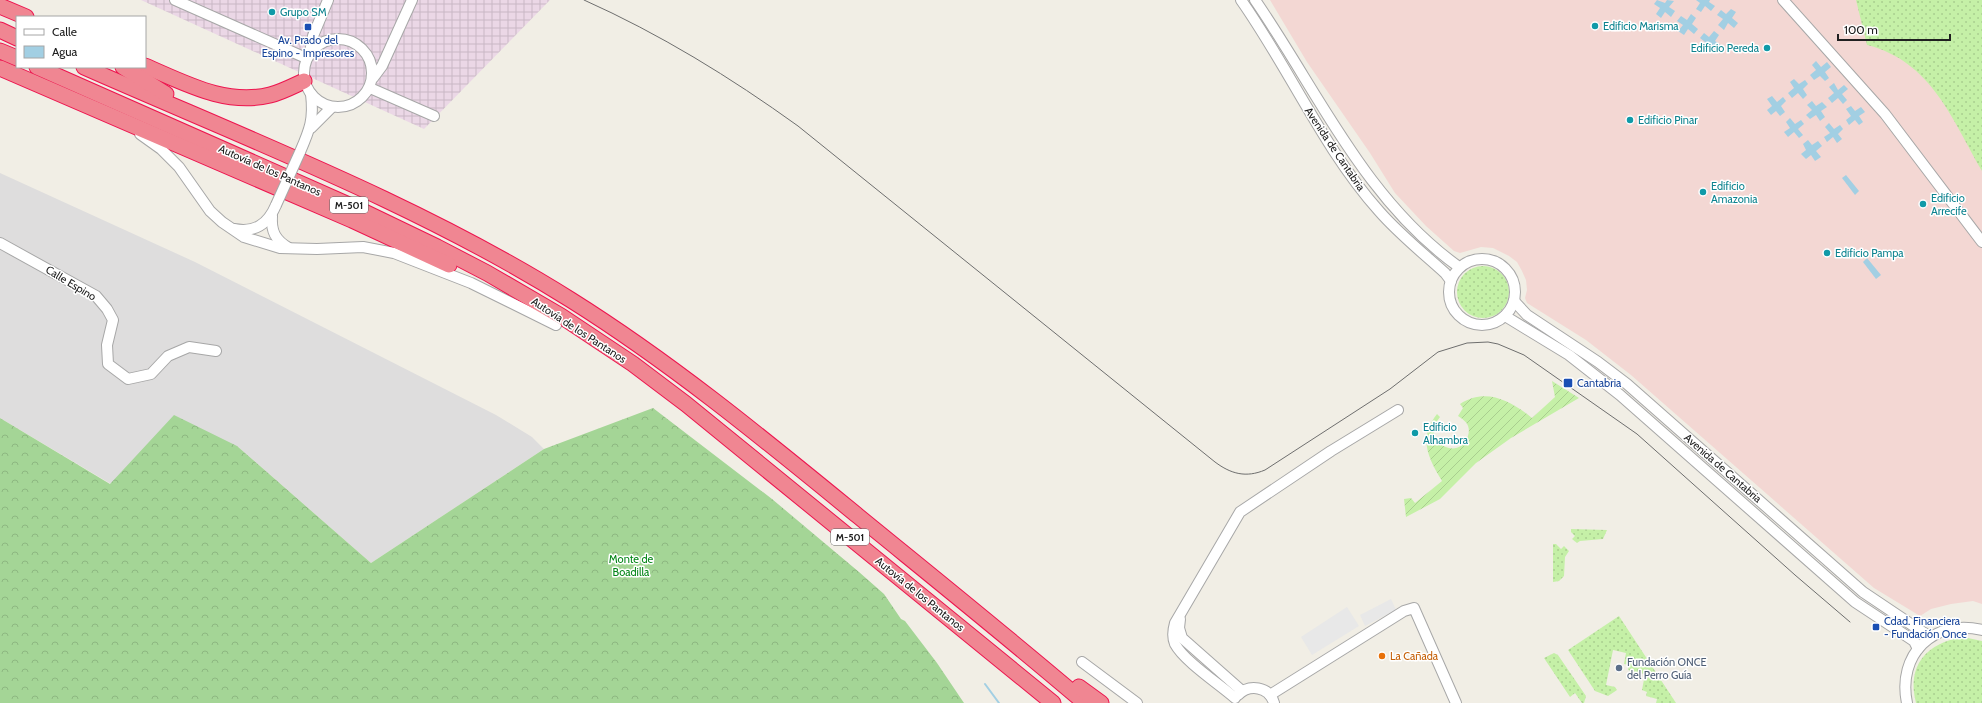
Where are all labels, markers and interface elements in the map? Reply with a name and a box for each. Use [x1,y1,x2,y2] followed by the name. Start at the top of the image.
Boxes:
[280,5,327,19] place label: Grupo SM
[267,7,277,17] marker: Grupo SM
[16,16,146,68] legend
[1838,16,1950,42] scale bar
[1603,19,1679,33] place label: Edificio Marisma
[1590,21,1600,31] marker: Edificio Marisma
[303,22,313,32] marker: Av. Prado del Espino - Impresores
[1844,22,1878,37] text: 100 m
[52,24,77,39] text: Calle
[262,33,355,60] place label: Av. Prado del Espino - Impresores
[1691,41,1760,55] place label: Edificio Pereda
[1762,43,1772,53] marker: Edificio Pereda
[52,44,78,59] text: Agua
[1302,104,1369,194] street label: Avenida de Cantabria
[1638,113,1698,127] place label: Edificio Pinar
[1625,115,1635,125] marker: Edificio Pinar
[217,141,324,199] street label: Autovía de los Pantanos
[1711,179,1758,206] place label: Edificio Amazonia
[1698,187,1708,197] marker: Edificio Amazonia
[1931,191,1967,218] place label: Edificio Arrecife
[330,197,368,213] road number: M-501
[1918,199,1928,209] marker: Edificio Arrecife
[1835,246,1904,260] place label: Edificio Pampa
[1822,248,1832,258] marker: Edificio Pampa
[43,262,99,304] street label: Calle Espino
[529,294,630,366] street label: Autovía de los Pantanos
[1577,376,1622,390] place label: Cantabria
[1562,377,1574,389] marker: Cantabria
[1423,420,1469,447] place label: Edificio Alhambra
[1410,428,1420,438] marker: Edificio Alhambra
[1681,431,1765,506] street label: Avenida de Cantabria
[831,529,869,545] road number: M-501
[609,552,654,579] park label: Monte de Boadilla
[873,554,968,635] street label: Autovía de los Pantanos
[1884,614,1967,641] place label: Cdad. Financiera - Fundación Once
[1871,622,1881,632] marker: Cdad. Financiera - Fundación Once
[1390,649,1439,663] place label: La Cañada
[1377,651,1387,661] marker: La Cañada
[1627,655,1707,682] place label: Fundación ONCE del Perro Guía
[1614,663,1624,673] marker: Fundación ONCE del Perro Guía

